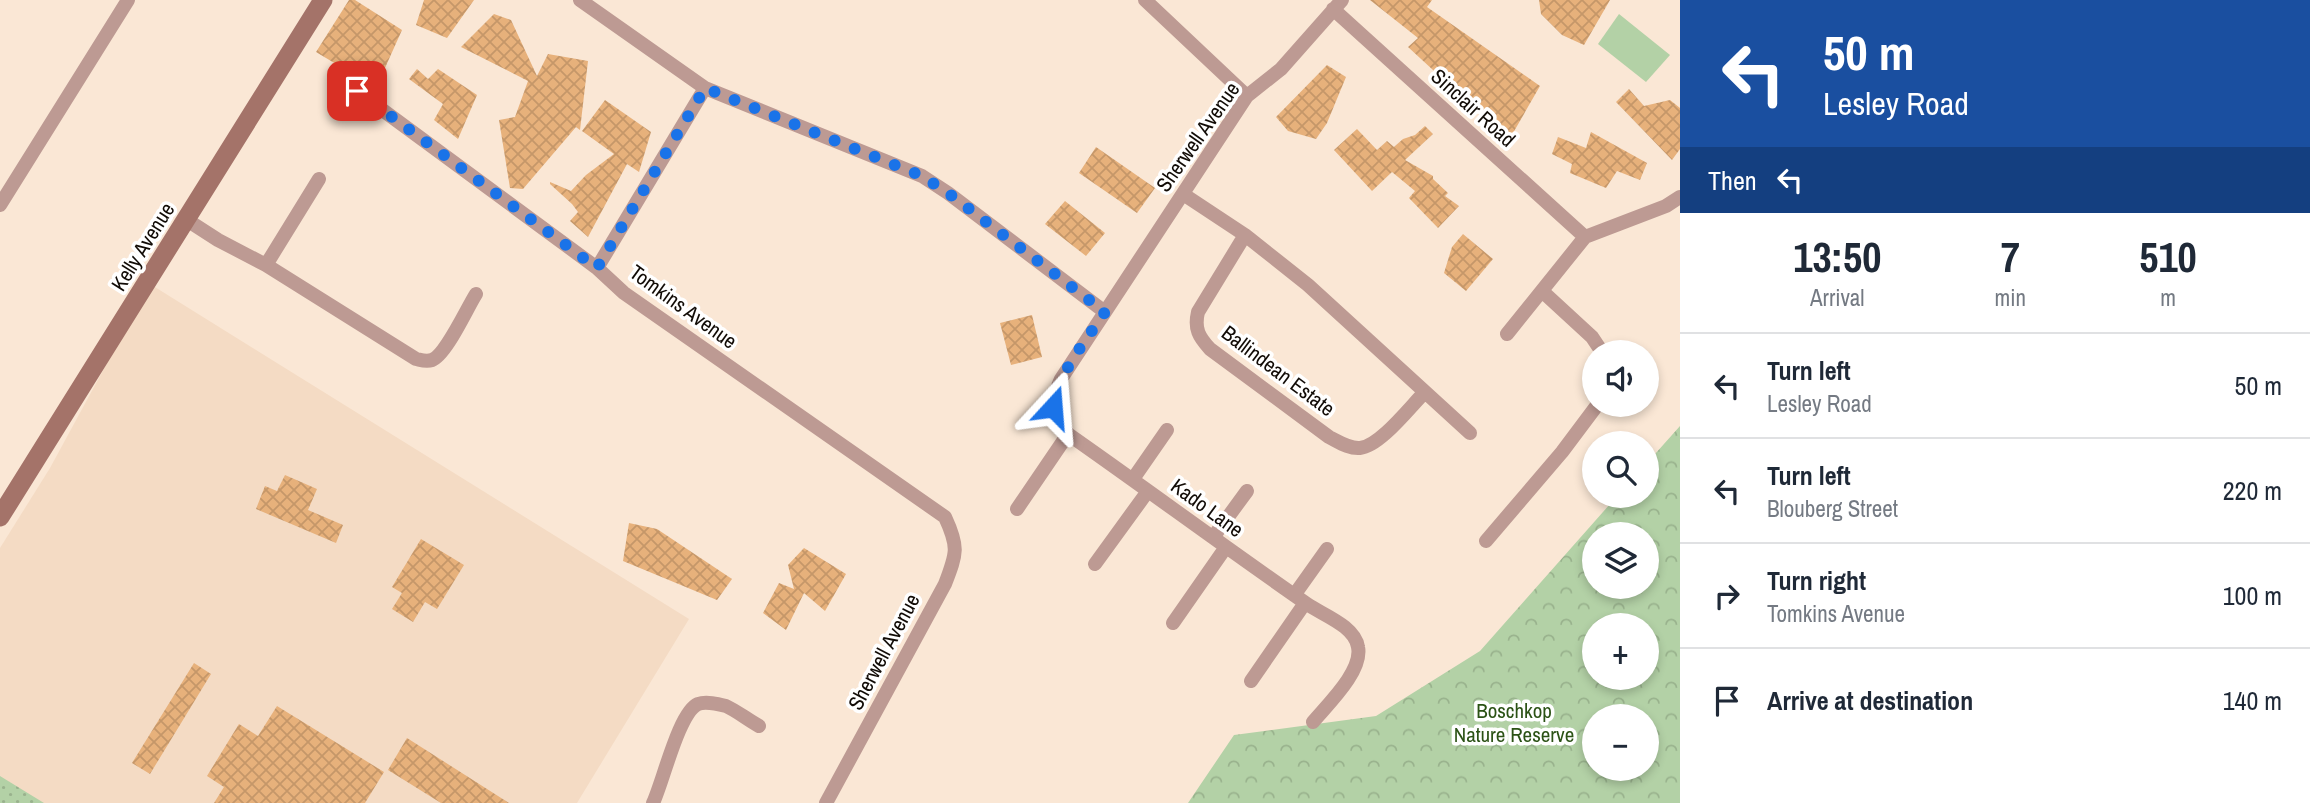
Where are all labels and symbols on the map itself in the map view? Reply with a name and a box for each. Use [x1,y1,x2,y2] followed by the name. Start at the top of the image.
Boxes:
[327,61,387,121] pin
[1425,62,1522,153] street label: Sinclair Road
[1149,76,1246,197] street label: Sherwell Avenue
[104,197,181,297] street label: Kelly Avenue
[624,258,743,355] street label: Tomkins Avenue
[1216,318,1341,423] street label: Ballindean Estate
[1016,370,1090,444] position arrow
[1165,471,1250,544] street label: Kado Lane
[841,588,926,715] street label: Sherwell Avenue
[1454,696,1574,749] park label: Boschkop Nature Reserve

